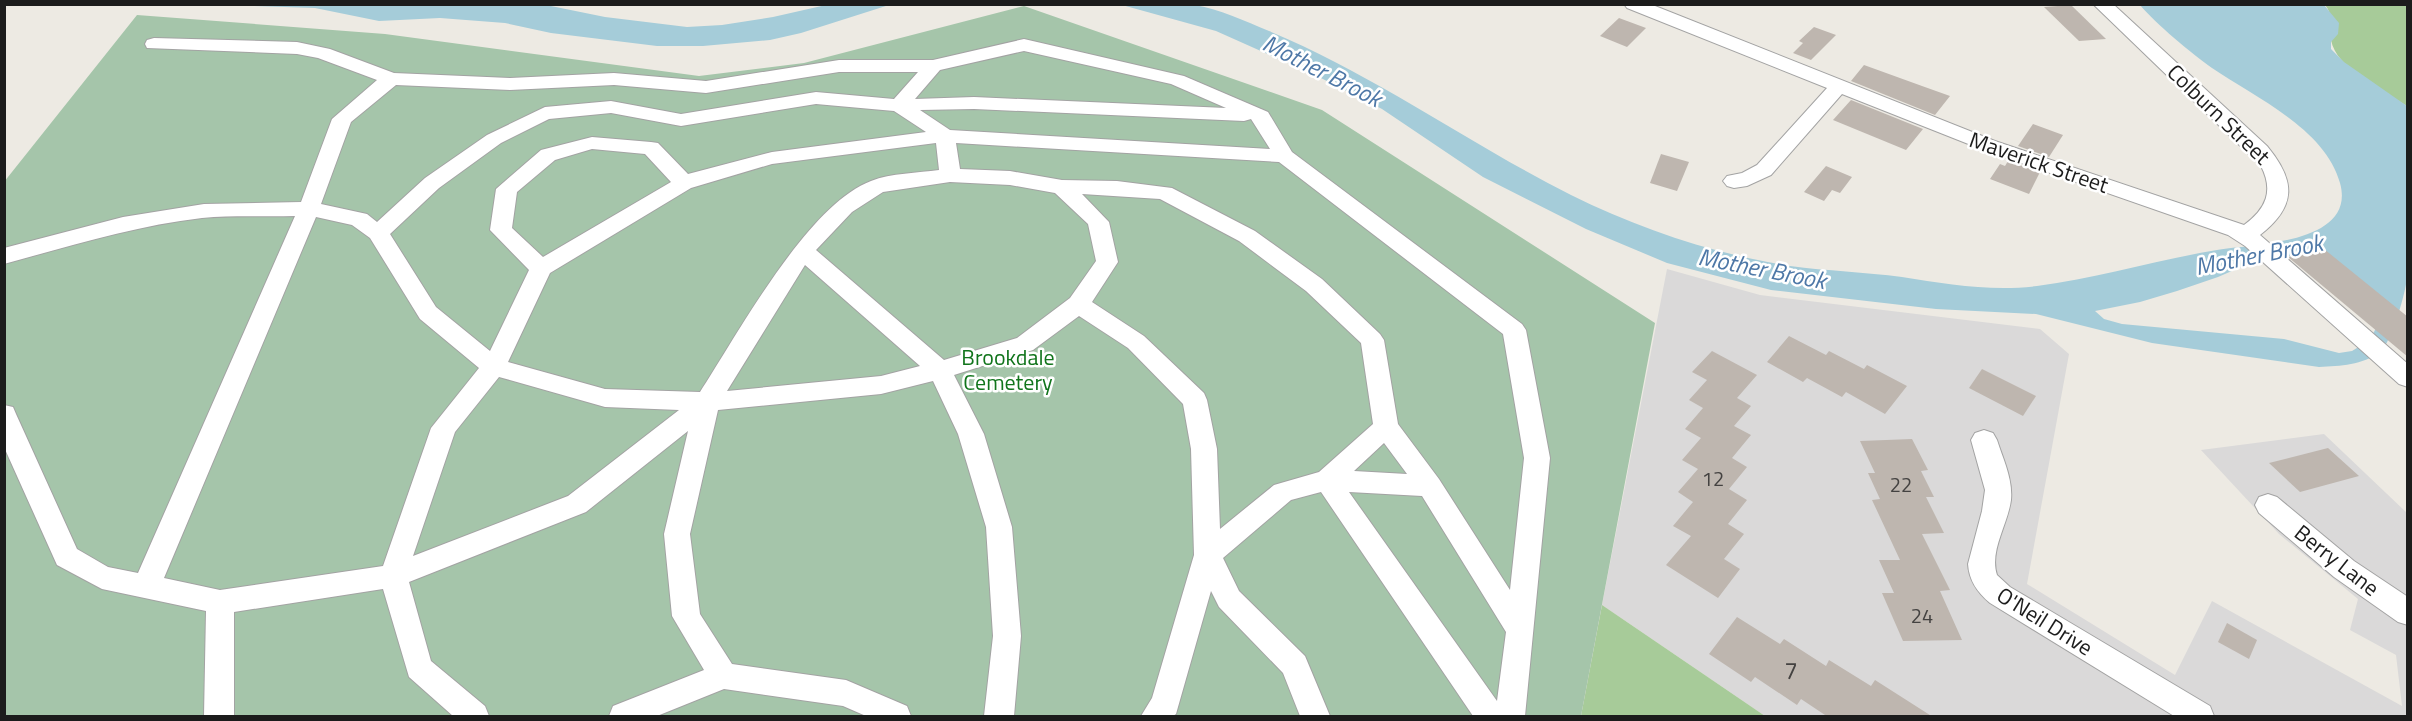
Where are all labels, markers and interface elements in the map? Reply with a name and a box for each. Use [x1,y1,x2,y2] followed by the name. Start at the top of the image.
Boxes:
[1257,25,1391,117] water label: Mother Brook
[2159,56,2279,173] street label: Colburn Street
[1965,122,2113,202] street label: Maverick Street
[2192,223,2329,284] water label: Mother Brook
[1695,238,1832,299] water label: Mother Brook
[961,340,1055,399] park label: Brookdale Cemetery
[1702,463,1724,494] house number: 12
[1890,469,1912,500] house number: 22
[2287,516,2387,604] street label: Berry Lane
[1990,578,2100,664] street label: O'Neil Drive
[1911,600,1933,631] house number: 24
[1784,652,1798,688] house number: 7

